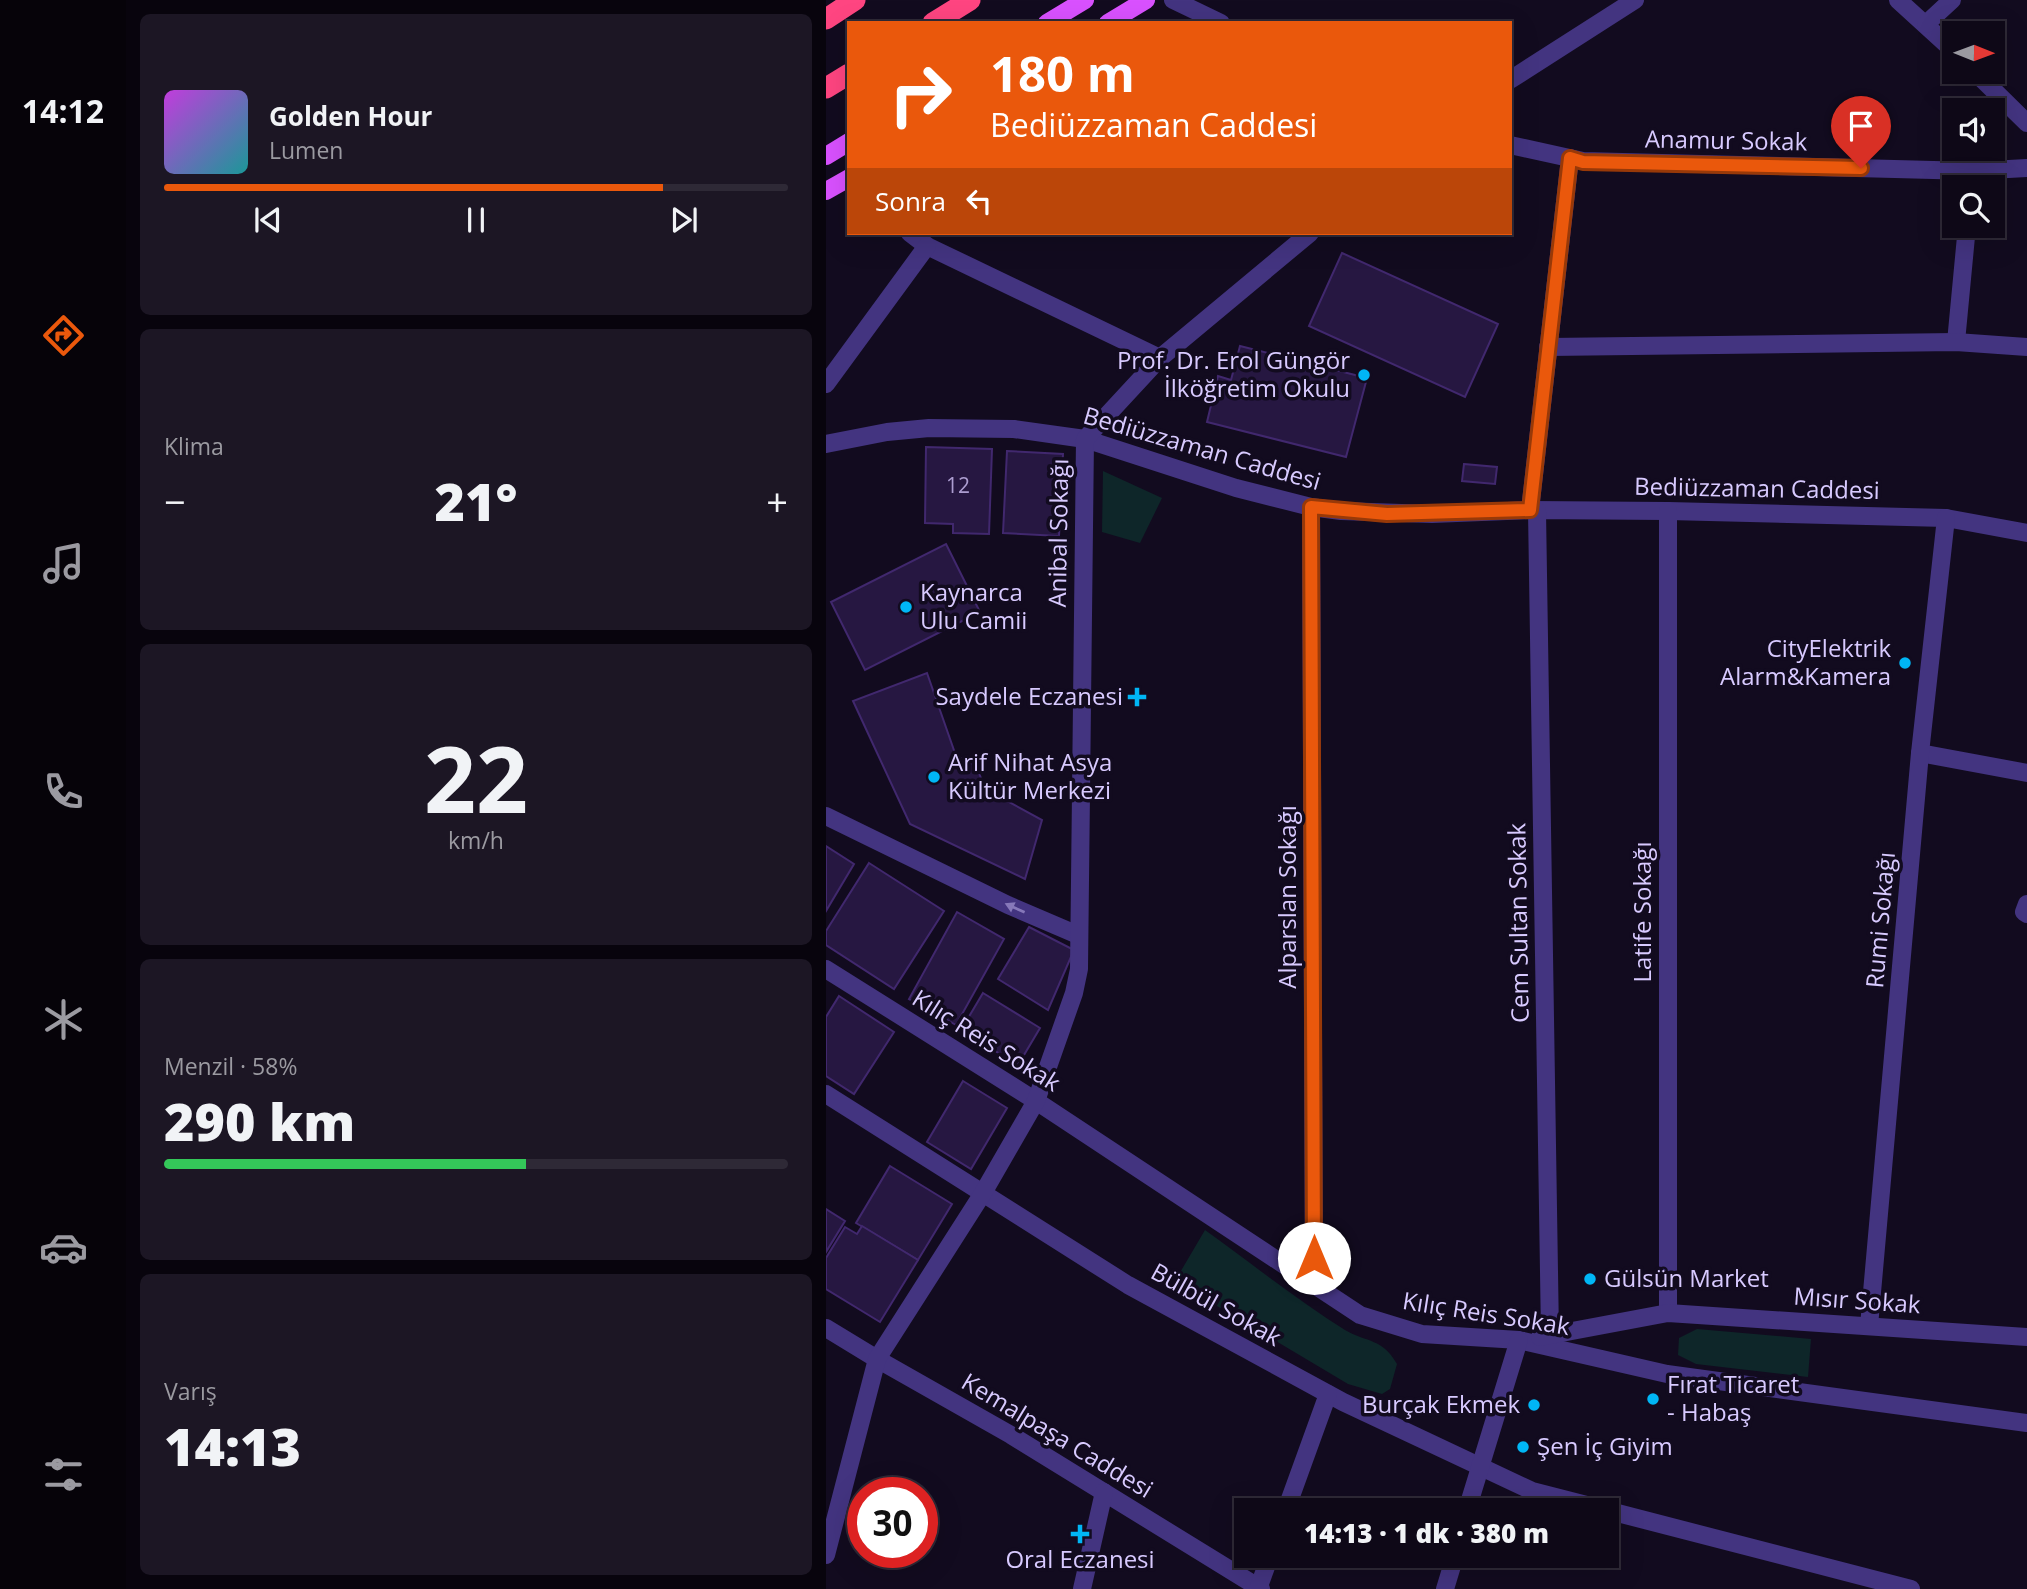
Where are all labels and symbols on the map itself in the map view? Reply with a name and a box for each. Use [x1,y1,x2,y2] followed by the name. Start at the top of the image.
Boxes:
[1942,21,2006,84] north arrow
[1831,96,1891,168] pin
[1645,122,1808,157] street label: Anamur Sokak
[1117,343,1350,404] place label: Prof. Dr. Erol Güngör İlköğretim Okulu
[1356,367,1372,383] marker: Prof. Dr. Erol Güngör İlköğretim Okulu
[1080,398,1325,497] street label: Bediüzzaman Caddesi
[1040,458,1075,608] street label: Anibal Sokağı
[1634,469,1880,506] street label: Bediüzzaman Caddesi
[946,471,970,499] house number: 12
[920,575,1027,636] place label: Kaynarca Ulu Camii
[898,599,914,615] marker: Kaynarca Ulu Camii
[1720,631,1891,692] place label: CityElektrik Alarm&Kamera
[1897,655,1913,671] marker: CityElektrik Alarm&Kamera
[935,679,1123,712] place label: Saydele Eczanesi
[1129,689,1145,705] marker: Saydele Eczanesi
[948,745,1112,806] place label: Arif Nihat Asya Kültür Merkezi
[926,769,942,785] marker: Arif Nihat Asya Kültür Merkezi
[1270,805,1303,989] street label: Alparslan Sokağı
[1499,822,1536,1023] street label: Cem Sultan Sokak
[1625,842,1658,982] street label: Latife Sokağı
[1857,850,1902,989] street label: Rumi Sokağı
[1005,902,1025,914] one-way arrow
[906,981,1067,1099] street label: Kılıç Reis Sokak
[1277,1221,1351,1295] position arrow
[1146,1254,1288,1353] street label: Bülbül Sokak
[1604,1261,1769,1294] place label: Gülsün Market
[1582,1271,1598,1287] marker: Gülsün Market
[1792,1279,1922,1320] street label: Mısır Sokak
[1400,1283,1573,1342] street label: Kılıç Reis Sokak
[956,1365,1160,1505] street label: Kemalpaşa Caddesi
[1667,1367,1799,1428] place label: Fırat Ticaret - Habaş
[1362,1387,1520,1420] place label: Burçak Ekmek
[1645,1391,1661,1407] marker: Fırat Ticaret - Habaş
[1526,1397,1542,1413] marker: Burçak Ekmek
[1537,1429,1673,1462] place label: Şen İç Giyim
[1515,1439,1531,1455] marker: Şen İç Giyim
[847,1477,938,1568] speed limit sign: 30
[1072,1526,1088,1542] marker: Oral Eczanesi
[1005,1542,1155,1575] place label: Oral Eczanesi

